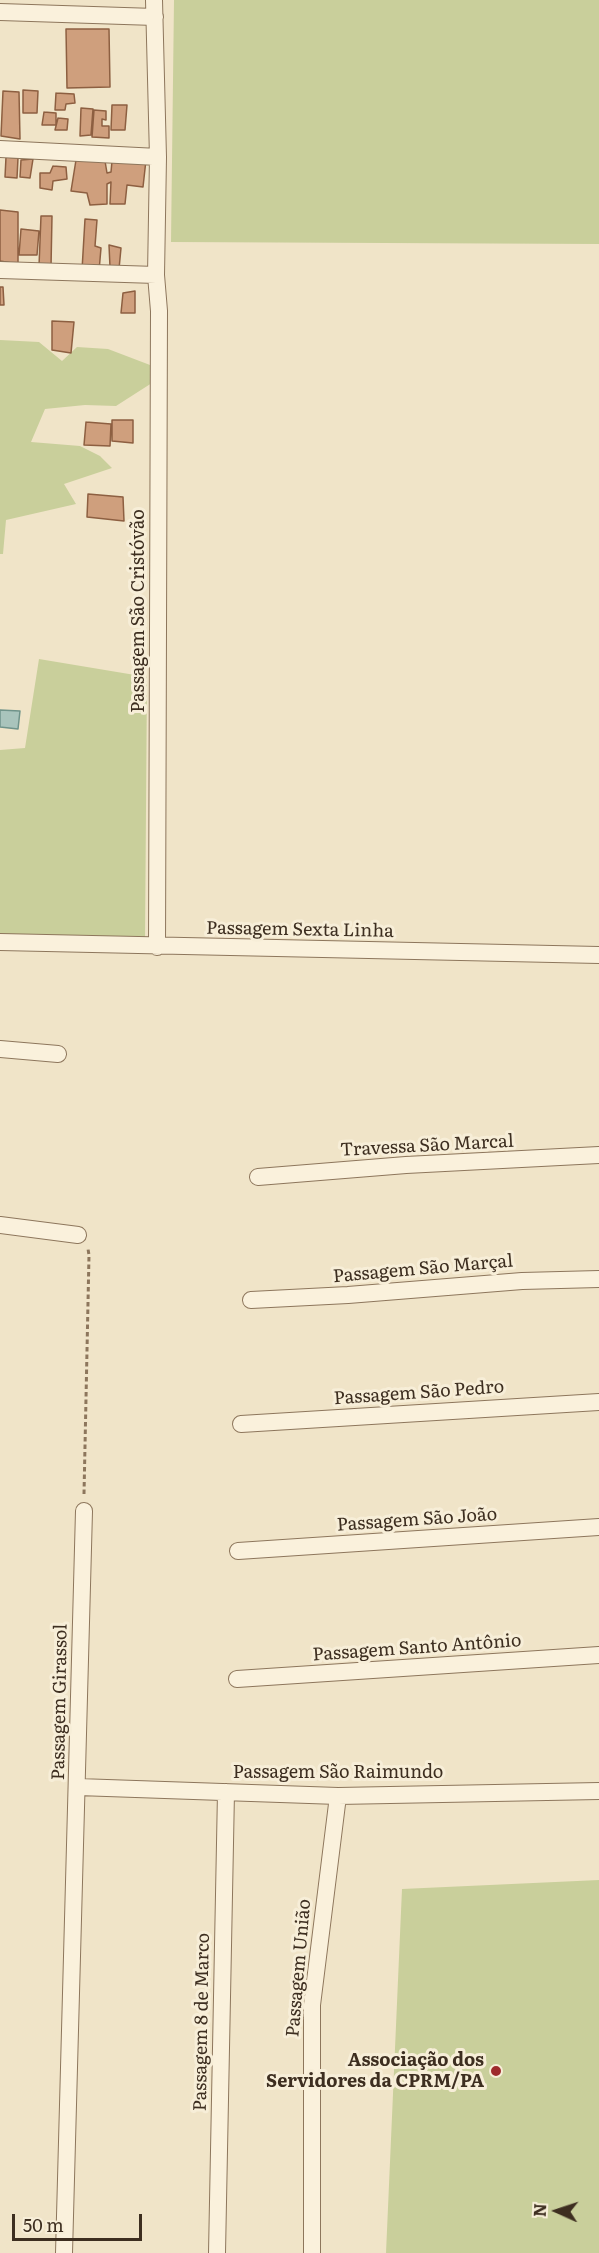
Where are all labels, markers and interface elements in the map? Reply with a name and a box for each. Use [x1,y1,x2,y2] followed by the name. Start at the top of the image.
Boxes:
[128,509,150,713] street label: Passagem São Cristóvão
[206,918,394,942] street label: Passagem Sexta Linha
[340,1131,514,1161] street label: Travessa São Marcal
[332,1250,514,1288] street label: Passagem São Marçal
[333,1376,505,1410] street label: Passagem São Pedro
[336,1504,498,1536] street label: Passagem São João
[48,1624,72,1780] street label: Passagem Girassol
[312,1630,522,1666] street label: Passagem Santo Antônio
[233,1762,443,1784] street label: Passagem São Raimundo
[282,1898,316,2038] street label: Passagem União
[190,1933,214,2111] street label: Passagem 8 de Marco
[266,2050,484,2092] place label: Associação dos Servidores da CPRM/PA
[489,2064,503,2078] marker: Associação dos Servidores da CPRM/PA
[527,2181,587,2241] north arrow
[15,2202,146,2240] scale bar
[527,2203,551,2217] text: N
[23,2211,64,2238] text: 50 m

